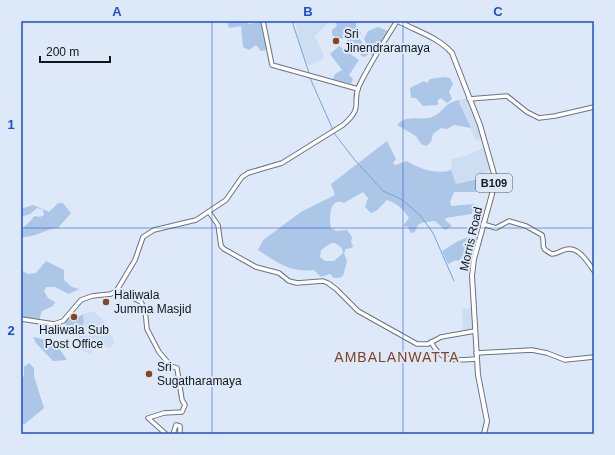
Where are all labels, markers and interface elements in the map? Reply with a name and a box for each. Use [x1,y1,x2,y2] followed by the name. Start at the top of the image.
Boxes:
[112,4,122,19] text: A
[303,4,313,19] text: B
[493,4,503,19] text: C
[344,27,430,55] place label: Sri Jinendraramaya
[331,36,341,46] marker: Sri Jinendraramaya
[40,38,110,64] scale bar
[46,45,79,59] text: 200 m
[7,117,15,132] text: 1
[476,174,512,192] road number: B109
[457,206,485,272] street label: Morris Road
[114,288,191,316] place label: Haliwala Jumma Masjid
[101,297,111,307] marker: Haliwala Jumma Masjid
[69,312,79,322] marker: Haliwala Sub Post Office
[7,323,15,338] text: 2
[39,323,109,351] place label: Haliwala Sub Post Office
[334,349,460,365] district label: AMBALANWATTA
[157,360,242,388] place label: Sri Sugatharamaya
[144,369,154,379] marker: Sri Sugatharamaya

